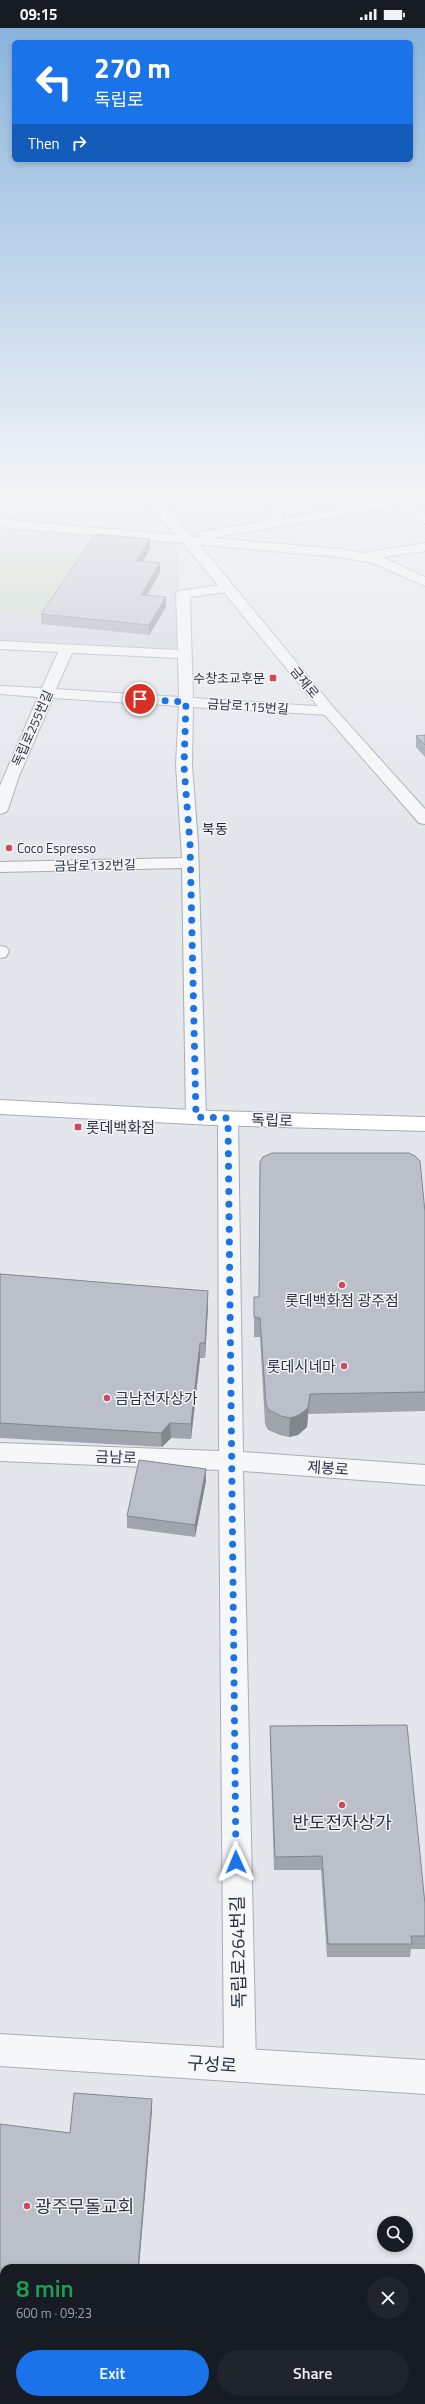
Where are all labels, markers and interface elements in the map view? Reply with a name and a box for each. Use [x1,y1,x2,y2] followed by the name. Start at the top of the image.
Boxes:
[20,3,57,26] text: 09:15
[94,46,171,89] text: 270 m
[28,56,80,108] icon: left
[94,86,144,113] text: 독립로
[28,132,60,155] text: Then
[68,132,90,154] icon: right
[286,662,324,702] street label: 금재로
[193,668,265,688] place label: 수창초교후문
[268,673,278,683] marker: 수창초교후문
[123,682,157,716] pin
[6,687,58,769] street label: 독립로255번길
[129,688,151,710] icon: arrive
[207,693,289,719] street label: 금남로115번길
[202,818,228,839] district label: 북동
[17,838,96,858] place label: Coco Espresso
[4,843,14,853] marker: Coco Espresso
[54,854,136,876] street label: 금남로132번길
[251,1108,293,1132] street label: 독립로
[86,1116,155,1139] place label: 롯데백화점
[73,1122,83,1132] marker: 롯데백화점
[337,1280,347,1290] marker: 롯데백화점 광주점
[285,1289,399,1312] place label: 롯데백화점 광주점
[267,1355,336,1378] place label: 롯데시네마
[339,1361,349,1371] marker: 롯데시네마
[115,1387,198,1410] place label: 금남전자상가
[102,1393,112,1403] marker: 금남전자상가
[95,1445,137,1469] street label: 금남로
[307,1455,349,1481] street label: 제봉로
[337,1800,347,1810] marker: 반도전자상가
[292,1809,392,1836] place label: 반도전자상가
[215,1841,257,1883] position arrow
[224,1895,252,2009] street label: 독립로264번길
[186,2049,238,2079] street label: 구성로
[35,2193,134,2220] place label: 광주무돌교회
[22,2201,32,2211] marker: 광주무돌교회
[377,2216,413,2252] map controls
[377,2216,413,2252] button: search
[16,2270,74,2306] text: 8 min
[367,2277,409,2319] button: close
[16,2303,92,2323] text: 600 m · 09:23
[16,2350,209,2396] button: Exit
[217,2350,409,2396] button: Share

